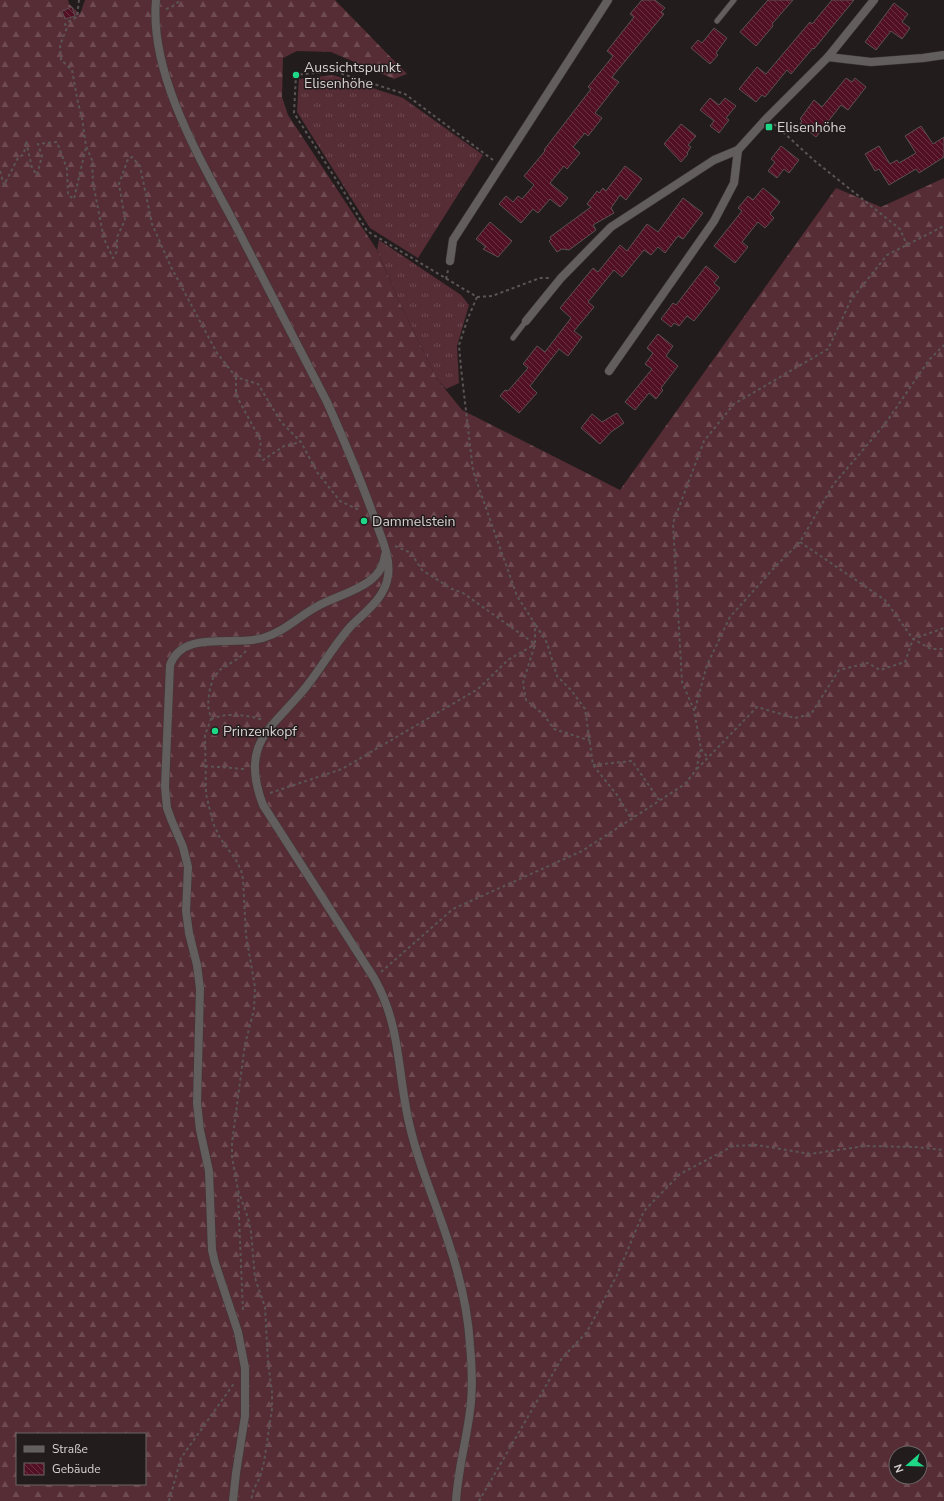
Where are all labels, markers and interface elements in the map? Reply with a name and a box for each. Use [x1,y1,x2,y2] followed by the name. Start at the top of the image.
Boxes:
[304,58,401,93] place label: Aussichtspunkt Elisenhöhe
[291,70,301,80] marker: Aussichtspunkt Elisenhöhe
[777,118,846,137] place label: Elisenhöhe
[764,122,774,132] marker: Elisenhöhe
[372,512,455,531] place label: Dammelstein
[359,516,369,526] marker: Dammelstein
[223,722,297,741] place label: Prinzenkopf
[210,726,220,736] marker: Prinzenkopf
[16,1433,146,1485] legend
[52,1441,88,1457] text: Straße
[888,1445,928,1485] north arrow
[52,1461,101,1477] text: Gebäude
[891,1462,908,1475] text: N

